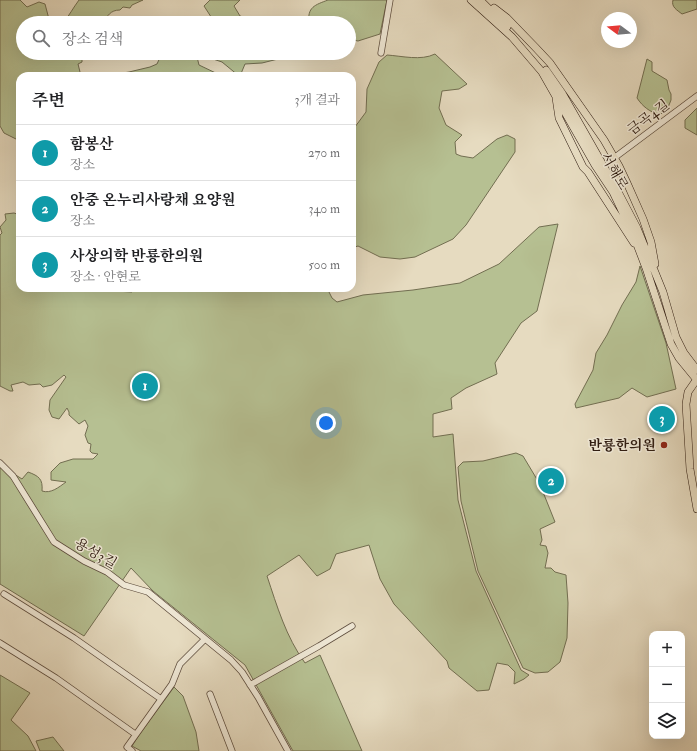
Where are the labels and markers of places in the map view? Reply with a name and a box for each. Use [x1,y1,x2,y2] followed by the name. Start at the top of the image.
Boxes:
[132,371,158,401] pin: 1
[649,404,675,434] pin: 3
[588,437,656,454] place label: 반룡한의원
[659,440,669,450] marker: 반룡한의원
[538,466,564,496] pin: 2

